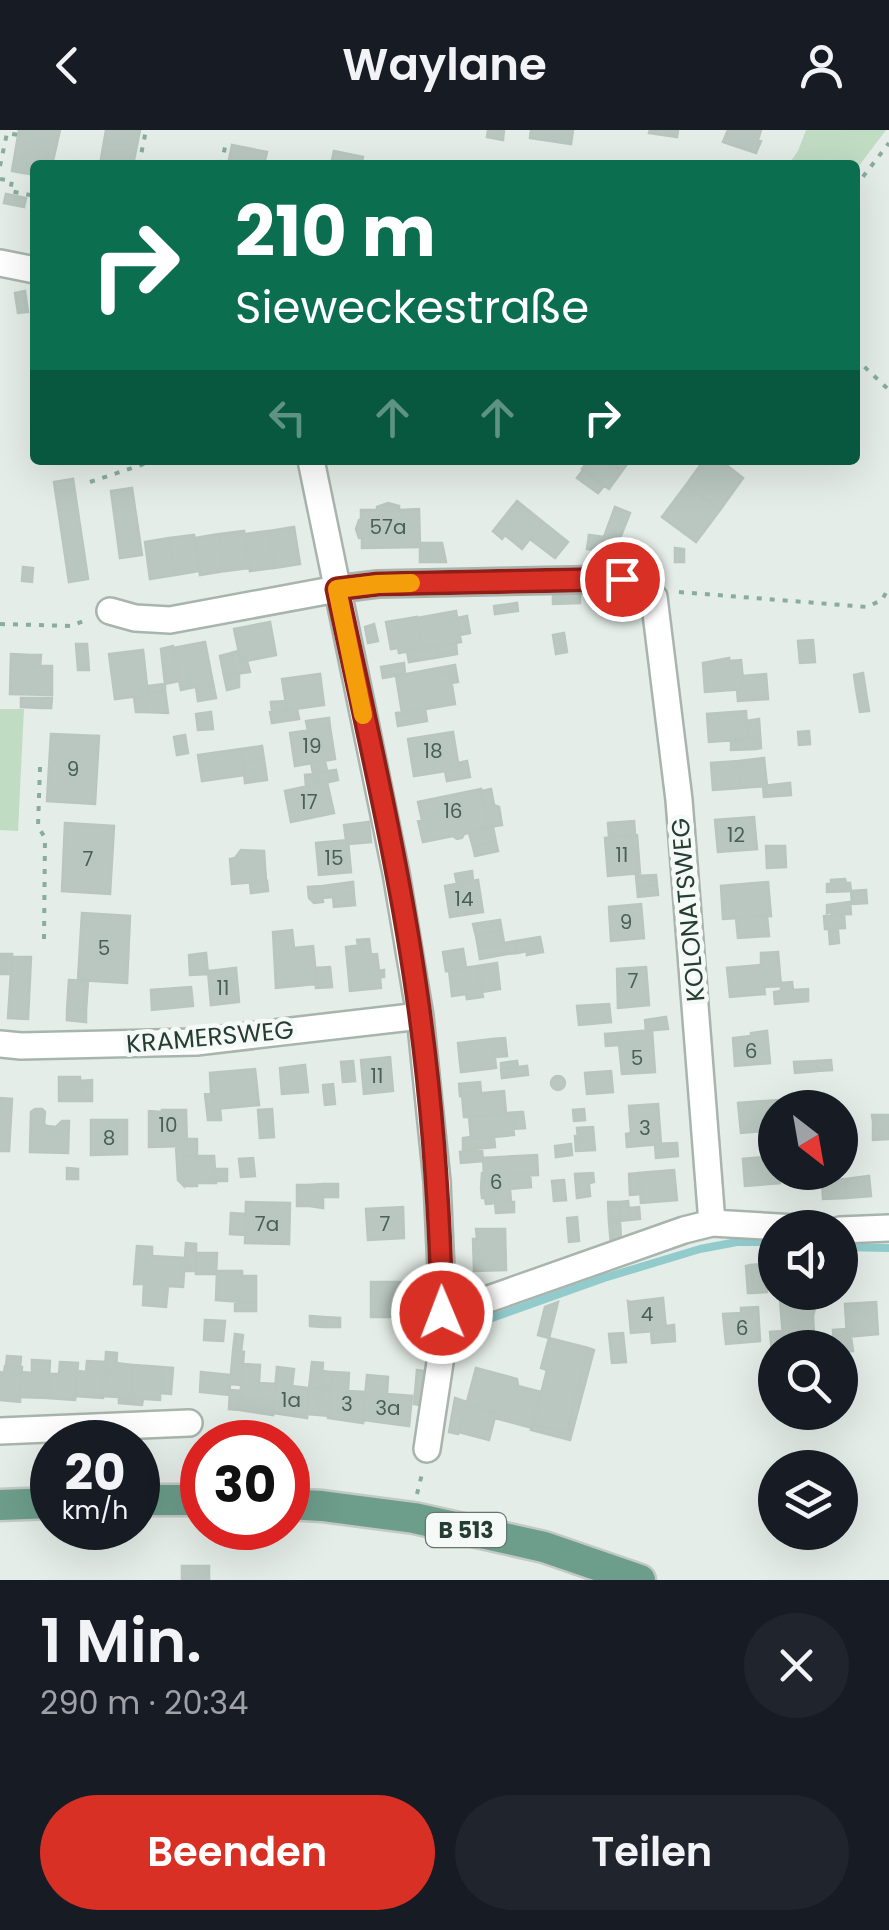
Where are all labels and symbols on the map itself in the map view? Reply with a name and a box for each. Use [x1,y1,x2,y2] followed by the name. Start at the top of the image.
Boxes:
[370,513,407,541] house number: 57a
[580,537,665,622] pin
[303,732,322,760] house number: 19
[423,737,443,765] house number: 18
[67,755,79,783] house number: 9
[300,788,318,816] house number: 17
[443,797,463,825] house number: 16
[663,817,713,1003] street label: KOLONATSWEG
[727,821,745,849] house number: 12
[616,841,628,869] house number: 11
[325,844,343,872] house number: 15
[83,845,94,873] house number: 7
[455,885,473,913] house number: 14
[620,908,632,936] house number: 9
[98,934,110,962] house number: 5
[628,967,639,995] house number: 7
[217,974,229,1002] house number: 11
[125,1012,295,1062] street label: KRAMERSWEG
[745,1037,757,1065] house number: 6
[631,1044,643,1072] house number: 5
[371,1062,383,1090] house number: 11
[758,1090,858,1190] north arrow
[159,1111,177,1139] house number: 10
[639,1114,651,1142] house number: 3
[103,1124,115,1152] house number: 8
[490,1168,502,1196] house number: 6
[255,1210,279,1238] house number: 7a
[380,1210,391,1238] house number: 7
[390,1261,494,1365] position arrow
[641,1300,653,1328] house number: 4
[736,1314,748,1342] house number: 6
[281,1386,301,1414] house number: 1a
[341,1390,353,1418] house number: 3
[375,1394,401,1422] house number: 3a
[180,1420,310,1550] speed limit sign: 30
[426,1513,506,1547] road number: B 513

